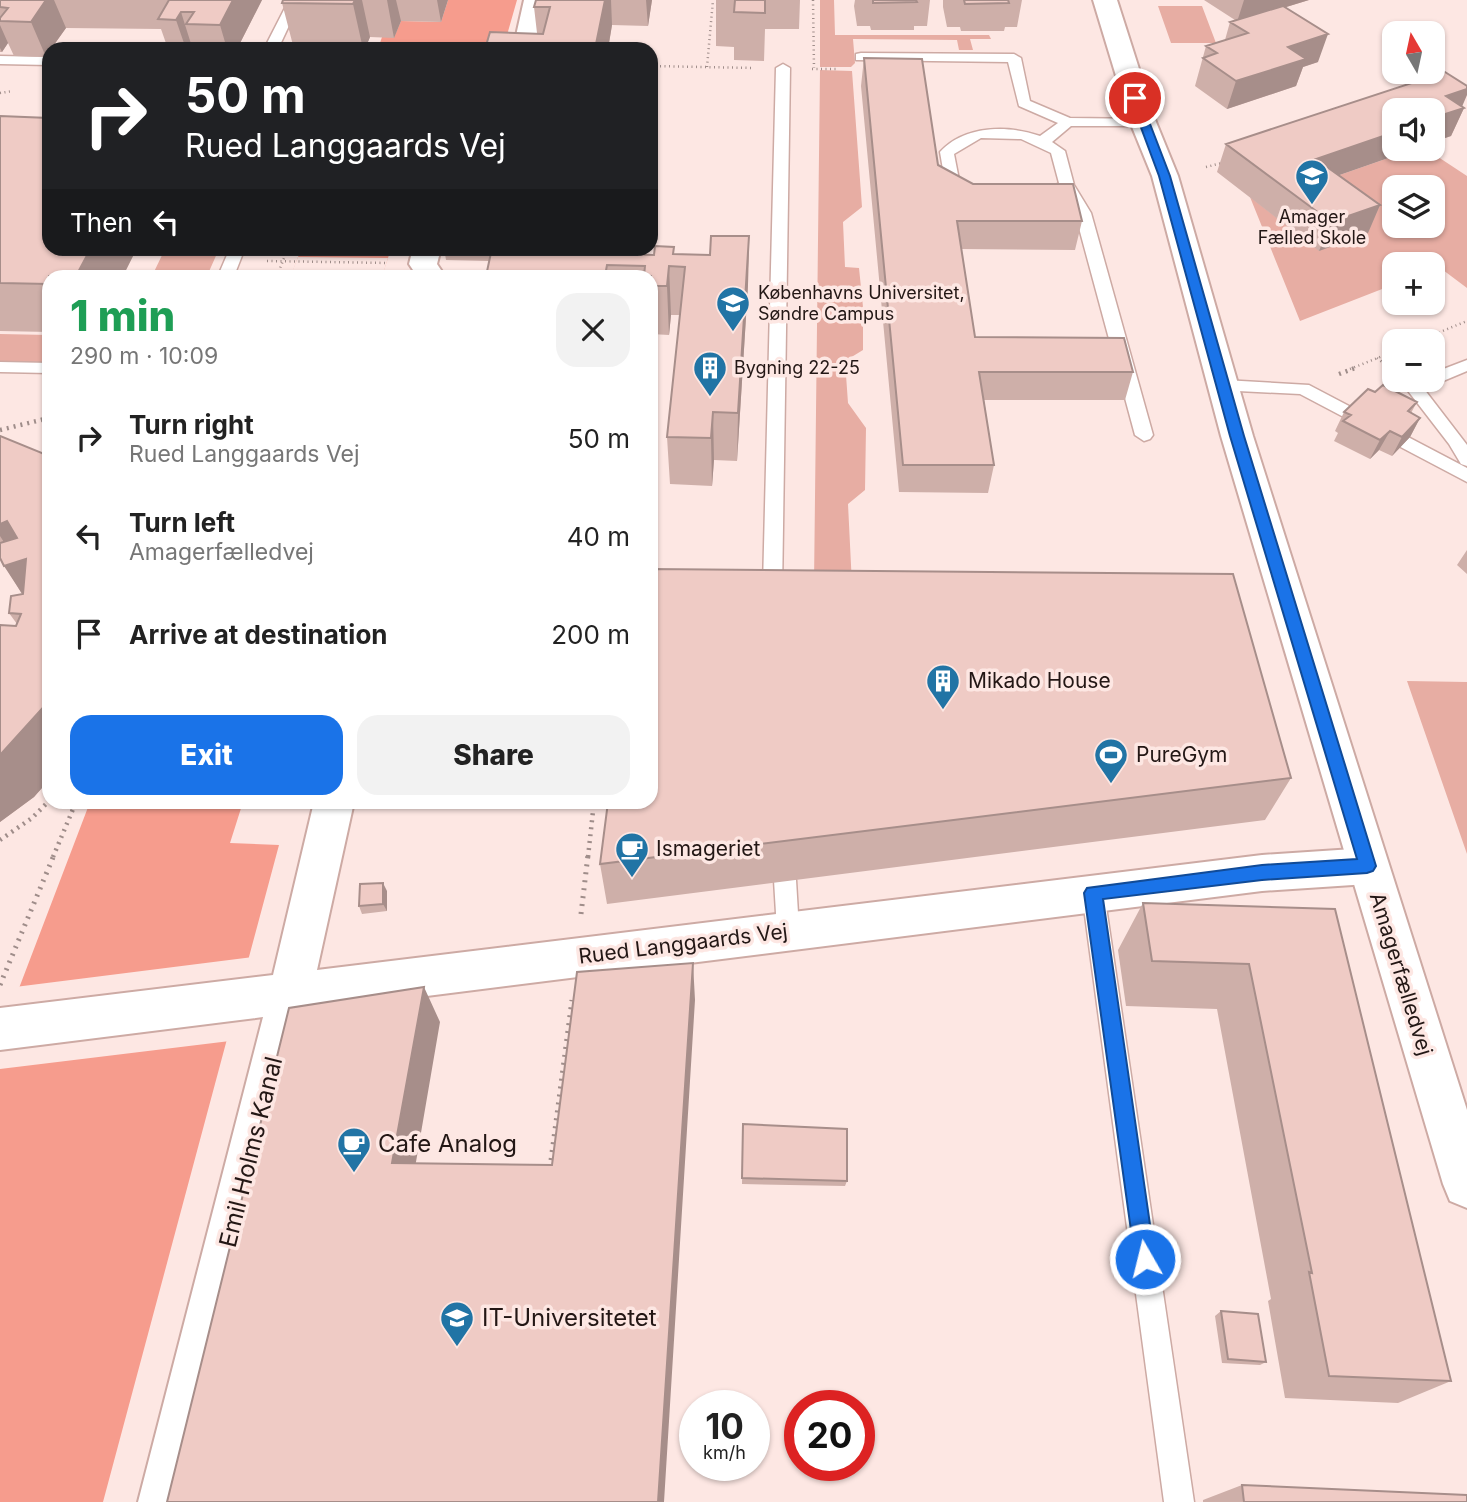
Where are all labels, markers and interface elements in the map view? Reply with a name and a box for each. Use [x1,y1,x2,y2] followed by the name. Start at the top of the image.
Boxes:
[1382,21,1446,84] north arrow
[1382,21,1445,392] map controls
[185,66,306,125] text: 50 m
[1105,68,1165,128] pin
[70,70,161,161] icon: right
[1116,79,1154,117] icon: arrive
[1382,98,1445,161] button: sound
[185,126,506,165] text: Rued Langgaards Vej
[1293,157,1331,206] school or university icon: Amager Fælled Skole
[1382,175,1445,238] button: layers
[147,203,185,241] icon: left
[1258,206,1366,248] place label: Amager Fælled Skole
[70,207,133,238] text: Then
[1382,252,1445,315] button: +
[758,282,965,324] place label: Københavns Universitet, Søndre Campus
[714,284,752,333] school or university icon: Københavns Universitet, Søndre Campus
[70,290,175,341] text: 1 min
[556,293,630,367] button: close
[1382,329,1445,392] button: −
[70,342,218,370] text: 290 m · 10:09
[691,349,729,398] building icon: Bygning 22-25
[734,357,860,378] place label: Bygning 22-25
[129,409,254,440] text: Turn right
[70,419,108,457] icon: right
[568,423,630,454] text: 50 m
[129,440,360,468] text: Rued Langgaards Vej
[129,507,235,538] text: Turn left
[70,517,108,555] icon: left
[567,521,630,552] text: 40 m
[129,538,314,566] text: Amagerfælledvej
[70,615,108,653] icon: arrive
[129,619,388,650] text: Arrive at destination
[551,619,630,650] text: 200 m
[924,662,962,711] building icon: Mikado House
[968,668,1111,693] place label: Mikado House
[70,715,343,795] button: Exit
[357,715,630,795] button: Share
[1092,736,1130,785] sports icon: PureGym
[1136,742,1228,767] place label: PureGym
[613,830,651,879] cafe icon: Ismageriet
[656,836,761,861] place label: Ismageriet
[1365,889,1438,1058] street label: Amagerfælledvej
[577,918,789,969] street label: Rued Langgaards Vej
[213,1054,288,1250] street label: Emil Holms Kanal
[335,1125,373,1174] cafe icon: Cafe Analog
[378,1129,517,1158] place label: Cafe Analog
[1108,1222,1182,1296] position arrow
[438,1299,476,1348] school or university icon: IT-Universitetet
[482,1303,657,1332] place label: IT-Universitetet
[784,1390,875,1481] speed limit sign: 20
[705,1405,744,1447] text: 10
[703,1442,746,1463] text: km/h

